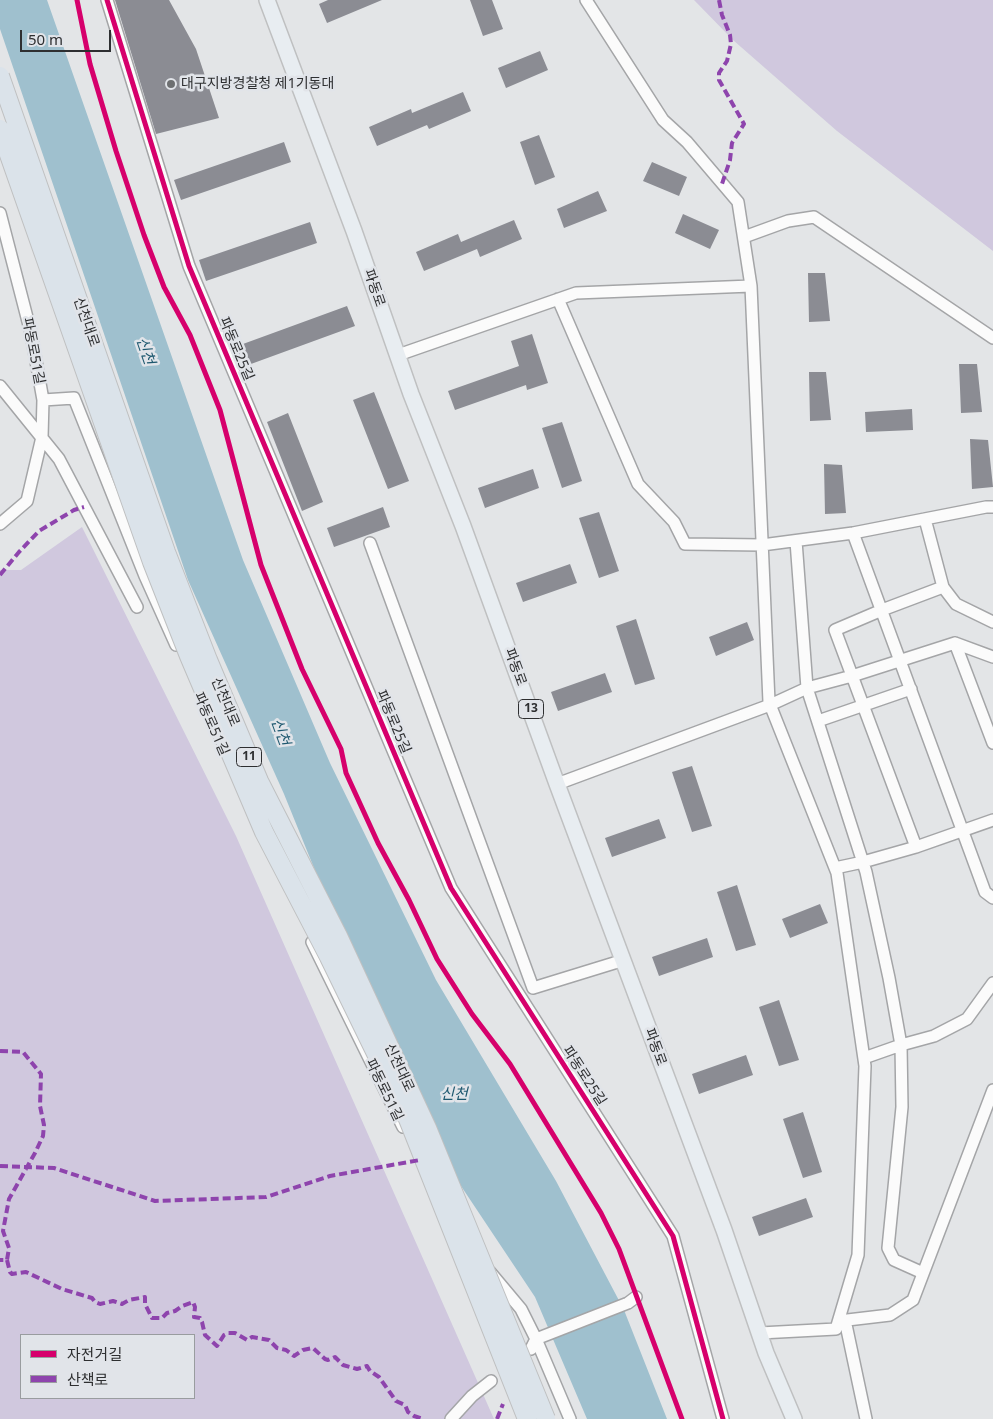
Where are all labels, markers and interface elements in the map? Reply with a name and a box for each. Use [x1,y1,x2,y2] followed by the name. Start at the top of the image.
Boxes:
[22,20,114,52] scale bar
[28,29,63,49] text: 50 m
[181,76,334,92] place label: 대구지방경찰청 제1기동대
[165,78,177,90] marker: 대구지방경찰청 제1기동대
[360,267,388,309] street label: 파동로
[70,295,102,349] street label: 신천대로
[215,315,257,383] street label: 파동로25길
[18,316,48,386] street label: 파동로51길
[132,335,158,367] water label: 신천
[500,646,530,688] street label: 파동로
[207,675,243,729] street label: 신천대로
[372,688,414,756] street label: 파동로25길
[190,690,232,758] street label: 파동로51길
[518,700,544,719] road number: 13
[267,716,293,748] water label: 신천
[236,748,262,766] road number: 11
[640,1026,670,1068] street label: 파동로
[381,1041,417,1095] street label: 신천대로
[559,1043,609,1109] street label: 파동로25길
[362,1056,406,1124] street label: 파동로51길
[440,1086,468,1104] water label: 신천
[20,1334,195,1399] legend
[67,1344,122,1364] text: 자전거길
[67,1369,108,1389] text: 산책로

